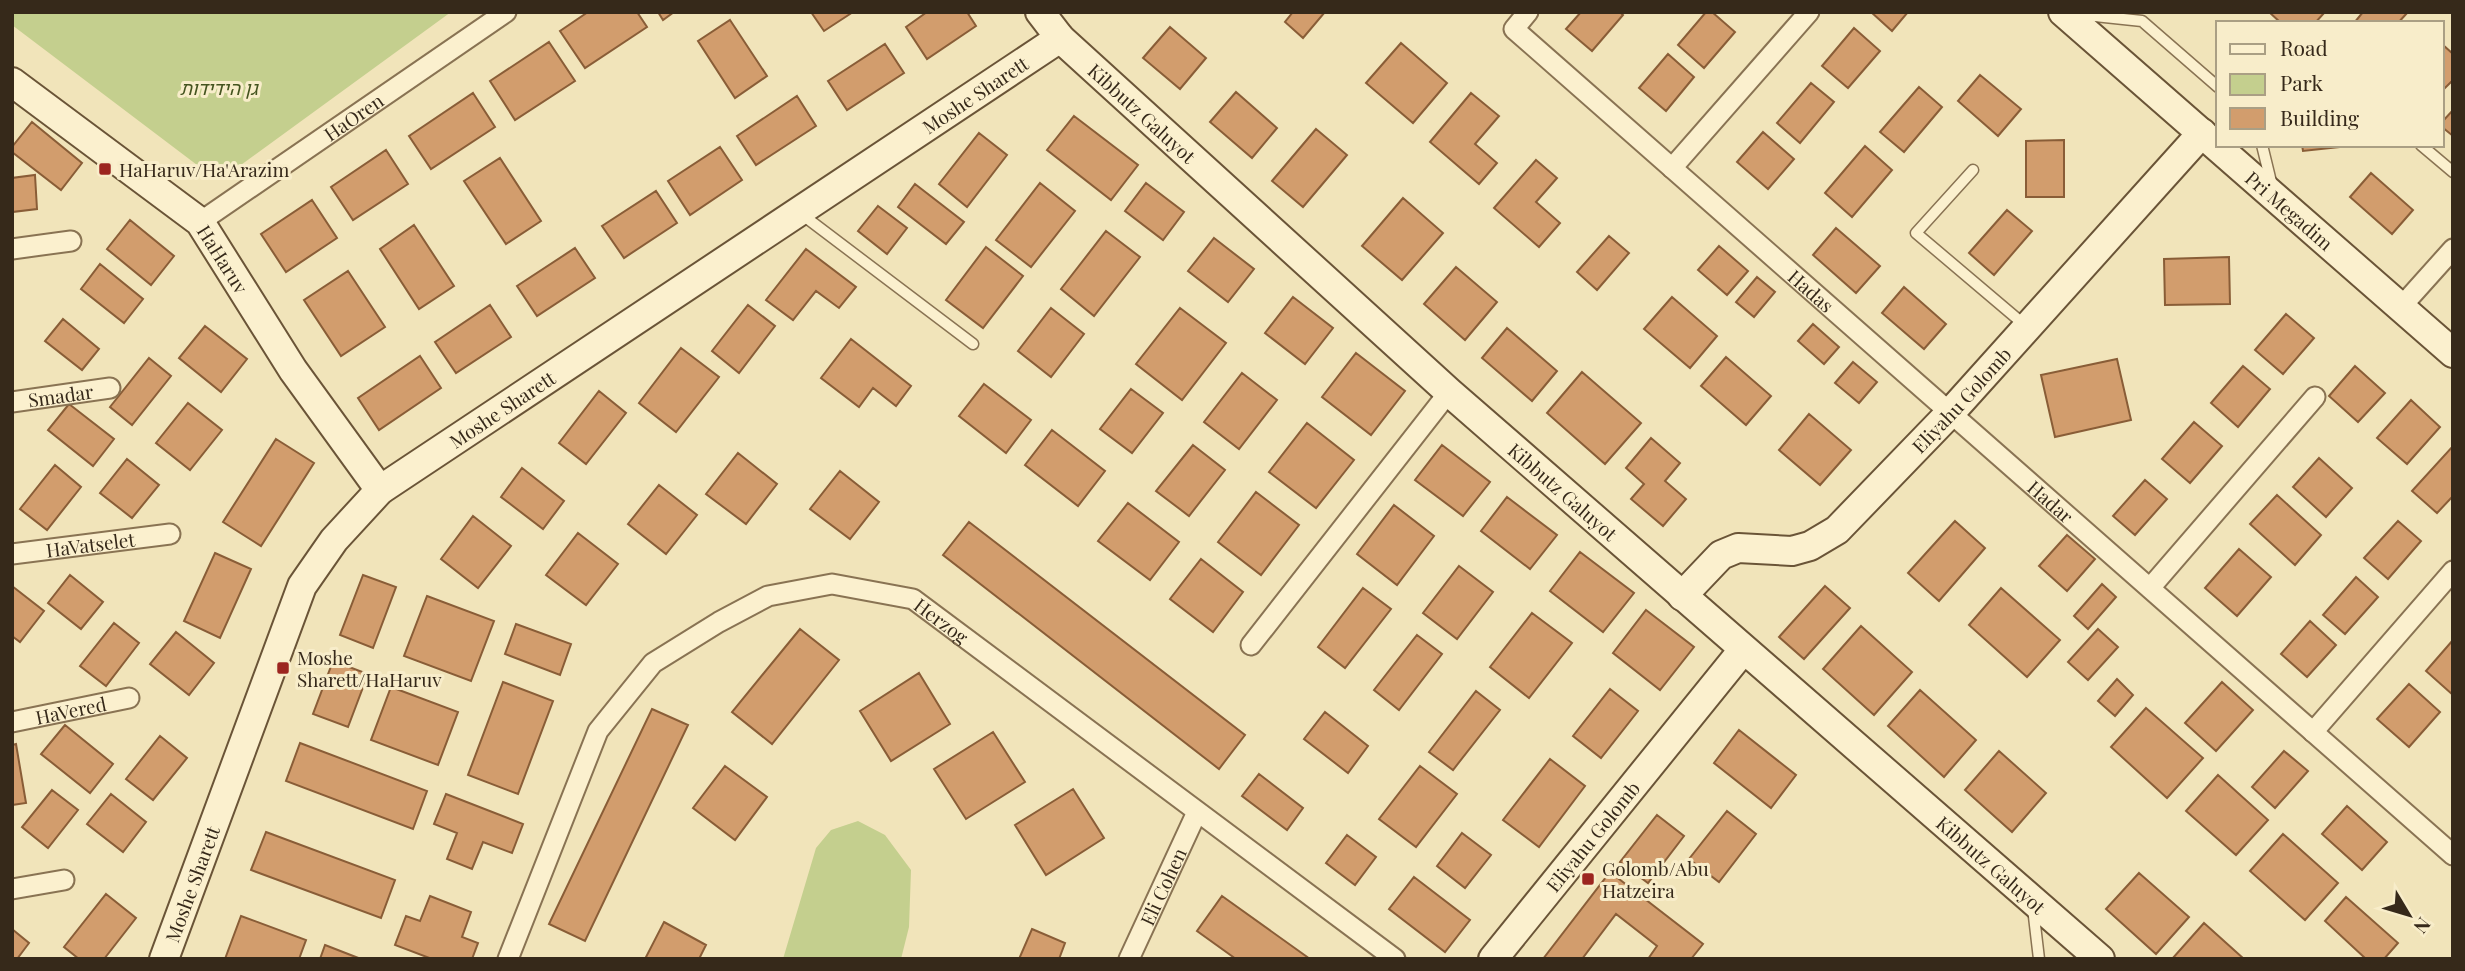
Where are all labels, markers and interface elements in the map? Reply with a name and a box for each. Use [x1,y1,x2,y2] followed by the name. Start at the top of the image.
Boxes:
[2216,21,2444,147] legend
[2280,33,2328,61] text: Road
[917,50,1033,139] street label: Moshe Sharett
[1083,57,1202,169] street label: Kibbutz Galuyot
[2280,68,2324,96] text: Park
[180,74,259,100] park label: גן הידידות
[318,87,389,146] street label: HaOren
[2280,103,2359,131] text: Building
[119,156,289,182] place label: HaHaruv/Ha'Arazim
[97,161,113,177] marker: HaHaruv/Ha'Arazim
[2240,165,2339,256] street label: Pri Megadim
[192,220,255,299] street label: HaHaruv
[1783,263,1840,318] street label: Hadas
[1906,341,2016,458] street label: Eliyahu Golomb
[444,364,560,454] street label: Moshe Sharett
[26,377,95,413] street label: Smadar
[1503,437,1623,546] street label: Kibbutz Galuyot
[2022,474,2080,529] street label: Hadar
[44,526,137,563] street label: HaVatselet
[909,592,974,649] street label: Herzog
[297,644,442,692] place label: Moshe Sharett/HaHaruv
[275,660,291,676] marker: Moshe Sharett/HaHaruv
[33,690,109,730] street label: HaVered
[1540,775,1645,897] street label: Eliyahu Golomb
[1931,810,2052,919] street label: Kibbutz Galuyot
[158,822,225,946] street label: Moshe Sharett
[1133,843,1192,929] street label: Eli Cohen
[1602,855,1709,903] place label: Golomb/Abu Hatzeira
[1580,871,1596,887] marker: Golomb/Abu Hatzeira
[2374,880,2444,950] north arrow
[2409,913,2438,940] text: N

